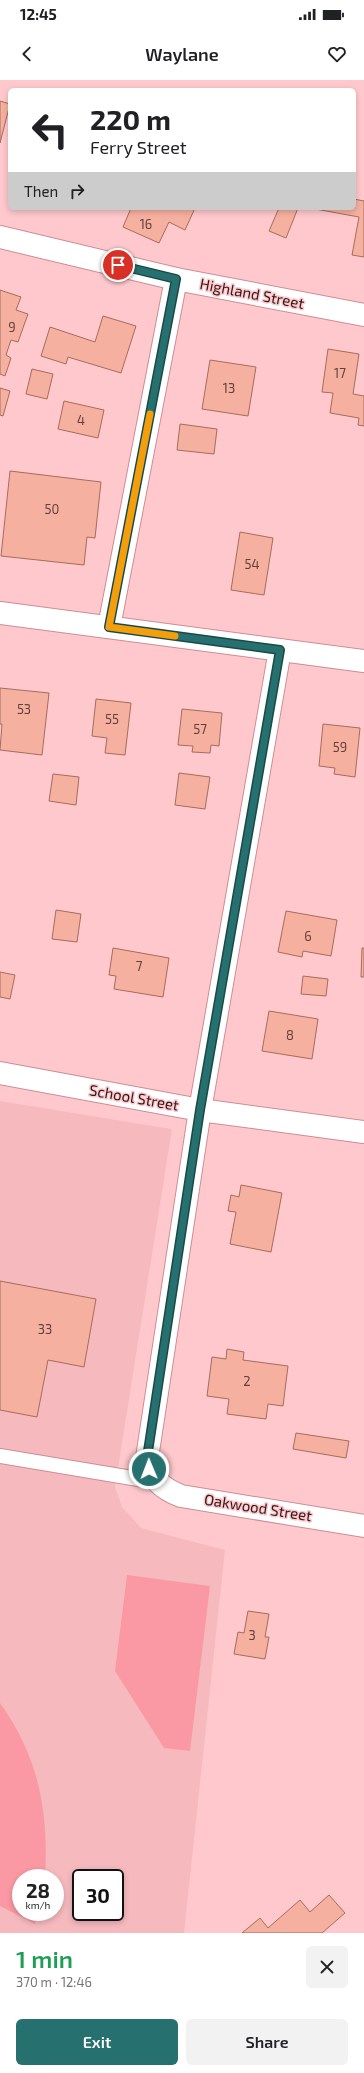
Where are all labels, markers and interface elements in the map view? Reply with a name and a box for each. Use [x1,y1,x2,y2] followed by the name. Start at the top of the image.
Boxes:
[20,5,57,23] text: 12:45
[16,43,38,65] icon: back
[145,43,219,65] text: Waylane
[326,43,348,65] icon: heart
[90,102,171,136] text: 220 m
[24,104,76,156] icon: left
[90,136,187,158] text: Ferry Street
[66,180,88,202] icon: right
[24,182,58,200] text: Then
[140,216,152,232] house number: 16
[101,248,135,282] pin
[107,254,129,276] icon: arrive
[199,274,306,312] street label: Highland Street
[8,319,16,335] house number: 9
[334,365,346,381] house number: 17
[223,380,235,396] house number: 13
[77,412,85,428] house number: 4
[45,501,59,517] house number: 50
[245,556,259,572] house number: 54
[17,701,31,717] house number: 53
[105,711,119,727] house number: 55
[193,721,207,737] house number: 57
[333,739,347,755] house number: 59
[304,928,312,944] house number: 6
[136,958,143,974] house number: 7
[286,1027,294,1043] house number: 8
[88,1080,181,1114] street label: School Street
[38,1321,52,1337] house number: 33
[243,1373,251,1389] house number: 2
[128,1448,170,1490] position arrow
[203,1490,314,1524] street label: Oakwood Street
[248,1627,256,1643] house number: 3
[72,1869,124,1921] speed limit sign: 30
[26,1878,50,1902] text: 28
[26,1899,50,1911] text: km/h
[16,1944,73,1973] text: 1 min
[306,1946,348,1988] button: close
[16,1974,92,1990] text: 370 m · 12:46
[16,2019,178,2065] button: Exit
[186,2019,348,2065] button: Share

